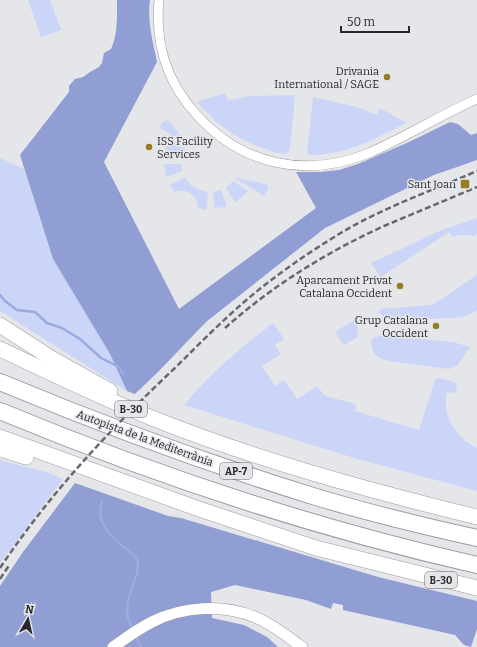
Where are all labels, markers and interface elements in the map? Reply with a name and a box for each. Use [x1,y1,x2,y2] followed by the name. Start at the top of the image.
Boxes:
[341,8,409,34] scale bar
[347,15,376,29] text: 50 m
[274,65,379,91] place label: Drivania International / SAGE
[382,72,392,82] marker: Drivania International / SAGE
[157,135,213,161] place label: ISS Facility Services
[144,142,154,152] marker: ISS Facility Services
[408,178,456,191] place label: Sant Joan
[459,178,471,190] marker: Sant Joan
[296,274,392,300] place label: Aparcament Privat Catalana Occident
[395,281,405,291] marker: Aparcament Privat Catalana Occident
[355,314,428,340] place label: Grup Catalana Occident
[431,321,441,331] marker: Grup Catalana Occident
[115,401,147,417] road number: B-30
[75,408,215,469] street label: Autopista de la Mediterrània
[220,463,252,479] road number: AP-7
[425,572,457,588] road number: B-30
[8,599,48,639] north arrow
[24,603,35,617] text: N

